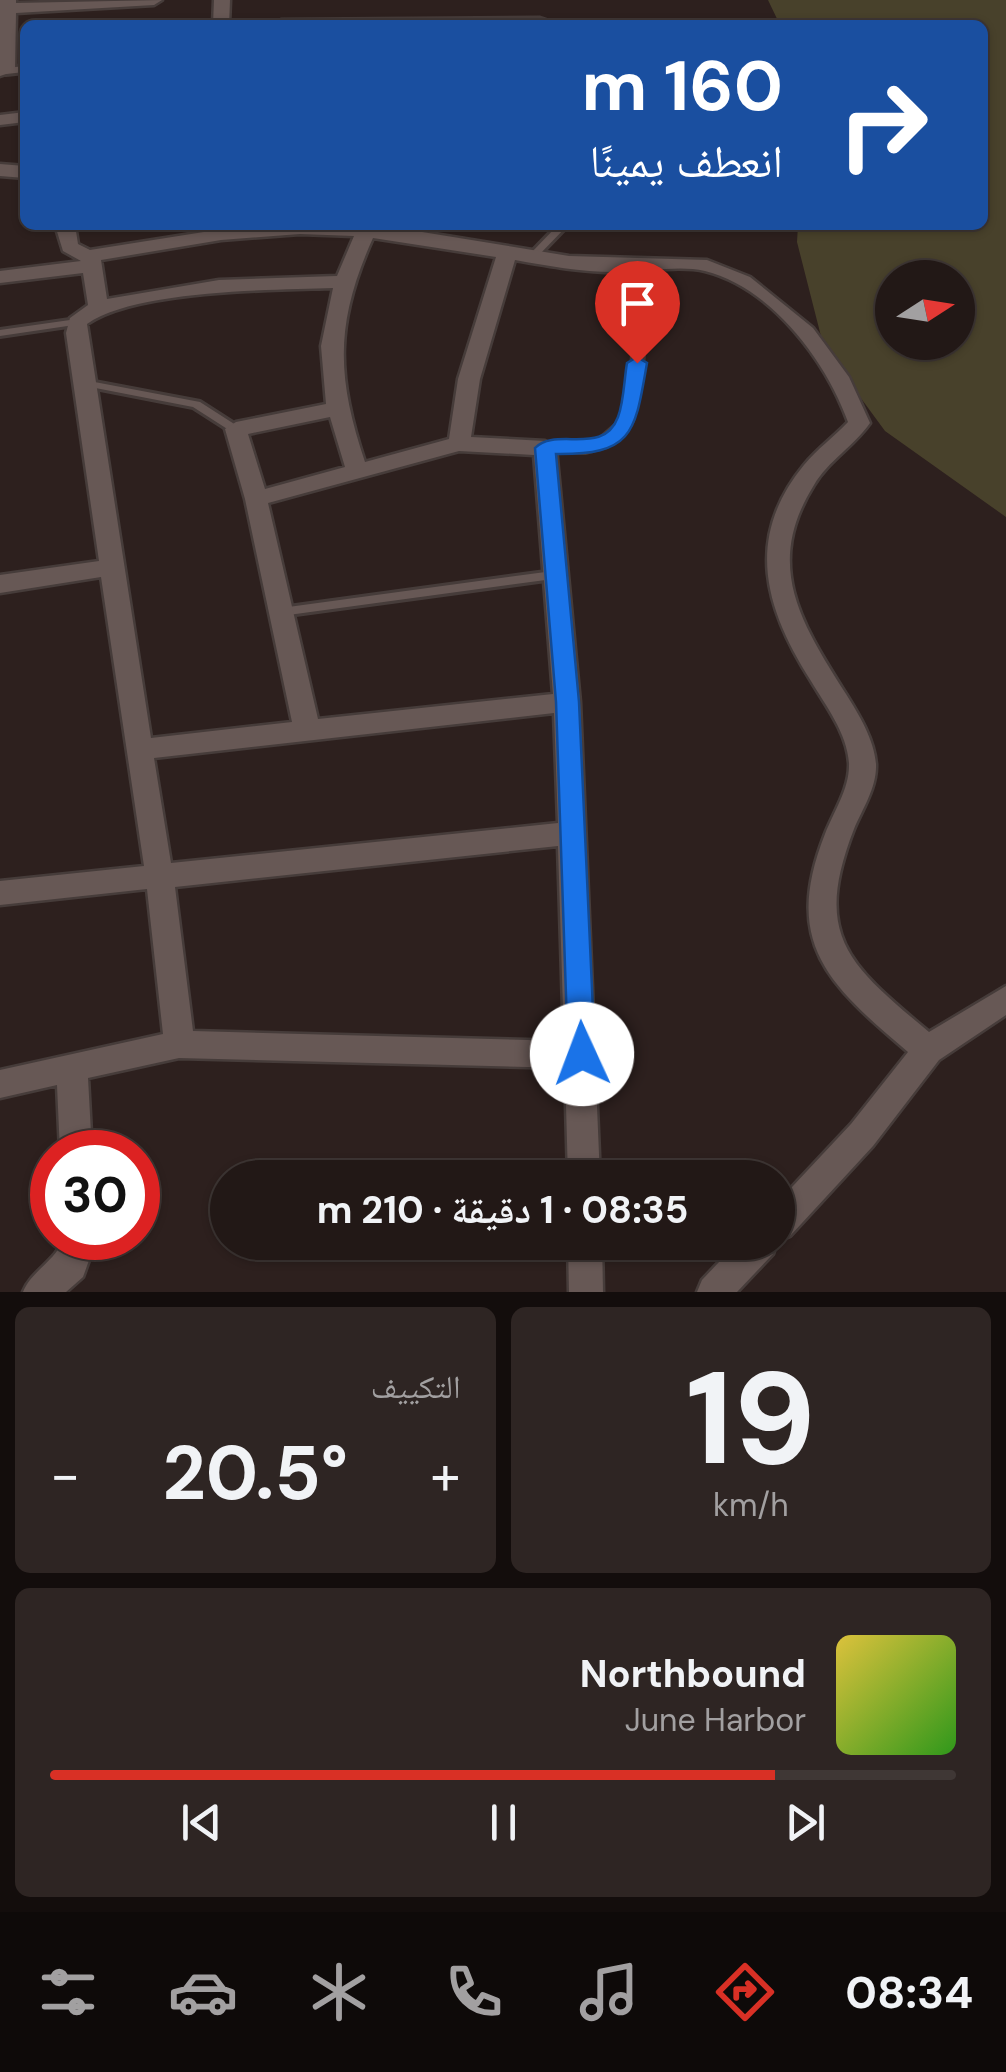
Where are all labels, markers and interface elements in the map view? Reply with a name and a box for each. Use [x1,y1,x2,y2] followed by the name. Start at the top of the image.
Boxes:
[582,41,783,132] text: 160 m
[818,60,948,190] icon: right
[589,132,783,191] text: انعطف يمينًا
[875,260,975,360] north arrow
[875,260,975,360] map controls
[595,261,680,364] pin
[610,276,665,331] icon: arrive
[530,1002,634,1106] position arrow
[30,1130,160,1260] speed limit sign: 30
[317,1185,688,1235] text: 08:35 · 1 دقيقة · 210 m
[686,1334,816,1503] text: 19
[371,1366,461,1408] text: التكييف
[162,1425,348,1522] text: 20.5°
[50,1439,80,1511] text: −
[430,1439,460,1511] text: +
[713,1484,789,1526] text: km/h
[580,1649,806,1699] text: Northbound
[625,1699,806,1741] text: June Harbor
[174,1795,229,1850] icon: previous
[476,1795,531,1850] icon: pause
[778,1795,833,1850] icon: next
[33,1957,103,2027] icon: filters
[168,1957,238,2027] icon: car
[304,1957,374,2027] icon: climate
[439,1957,509,2027] icon: phone
[574,1957,644,2027] icon: music
[710,1957,780,2027] icon: directions
[845,1963,973,2022] text: 08:34

